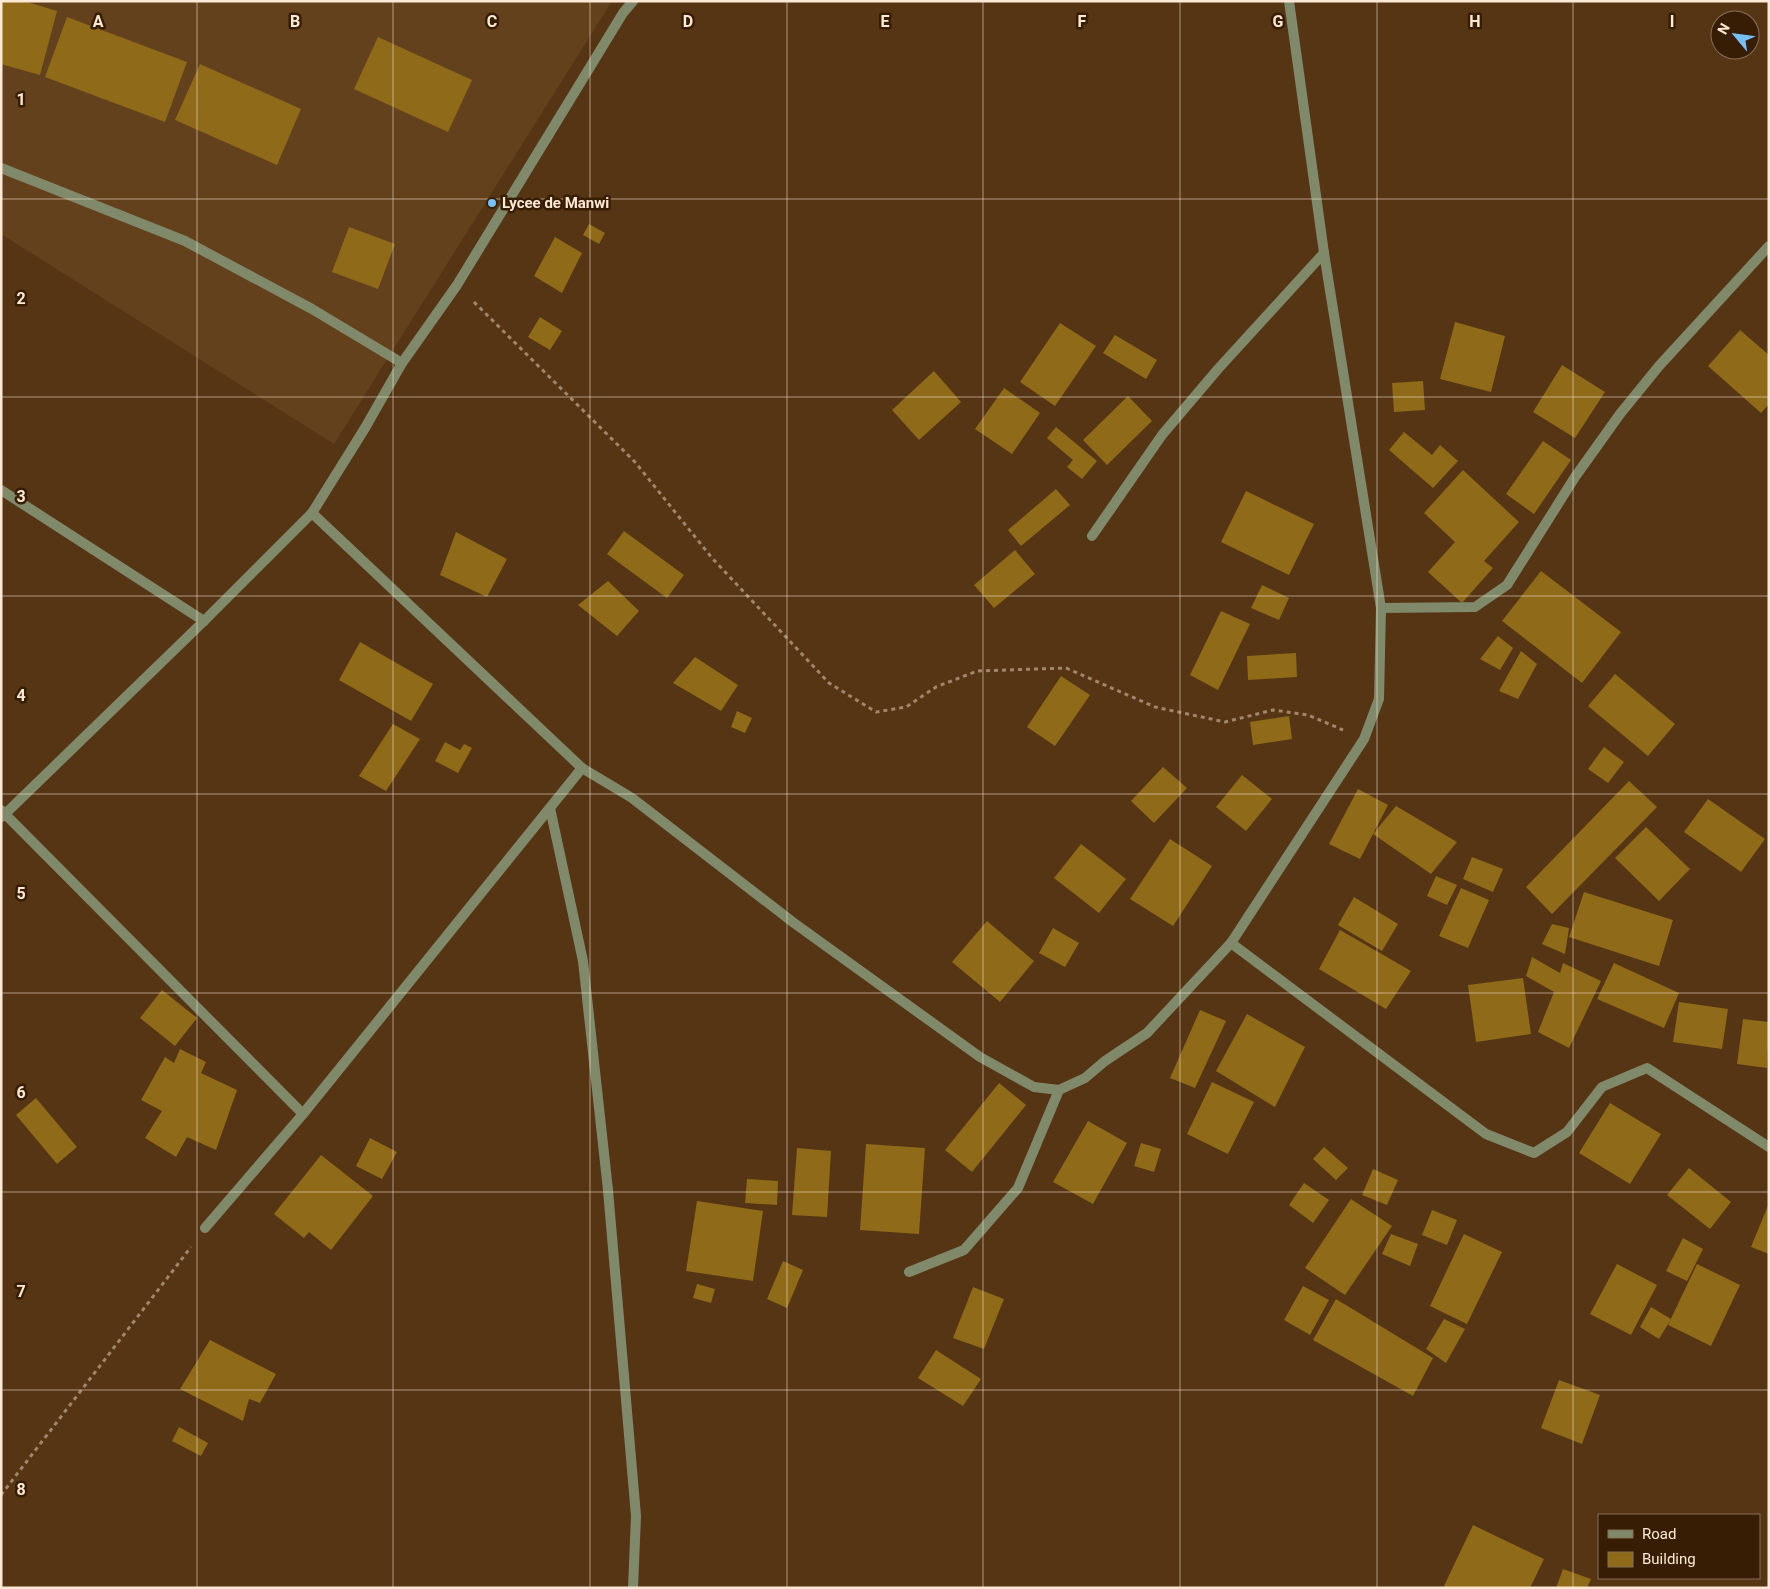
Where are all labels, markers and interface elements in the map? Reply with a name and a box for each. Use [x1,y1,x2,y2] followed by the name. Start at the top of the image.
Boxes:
[1710,10,1760,60] north arrow
[93,12,104,31] text: A
[290,12,300,31] text: B
[487,12,497,31] text: C
[683,12,693,31] text: D
[881,12,890,31] text: E
[1078,12,1087,31] text: F
[1273,12,1284,31] text: G
[1469,12,1481,31] text: H
[1670,12,1674,31] text: I
[1714,20,1733,37] text: N
[16,90,26,109] text: 1
[502,194,609,212] place label: Lycee de Manwi
[486,197,498,209] marker: Lycee de Manwi
[16,289,26,308] text: 2
[16,487,26,506] text: 3
[16,686,26,705] text: 4
[16,884,26,903] text: 5
[16,1083,26,1102] text: 6
[16,1282,26,1301] text: 7
[16,1480,26,1499] text: 8
[1598,1514,1760,1579] legend
[1642,1525,1676,1543] text: Road
[1642,1550,1696,1568] text: Building

